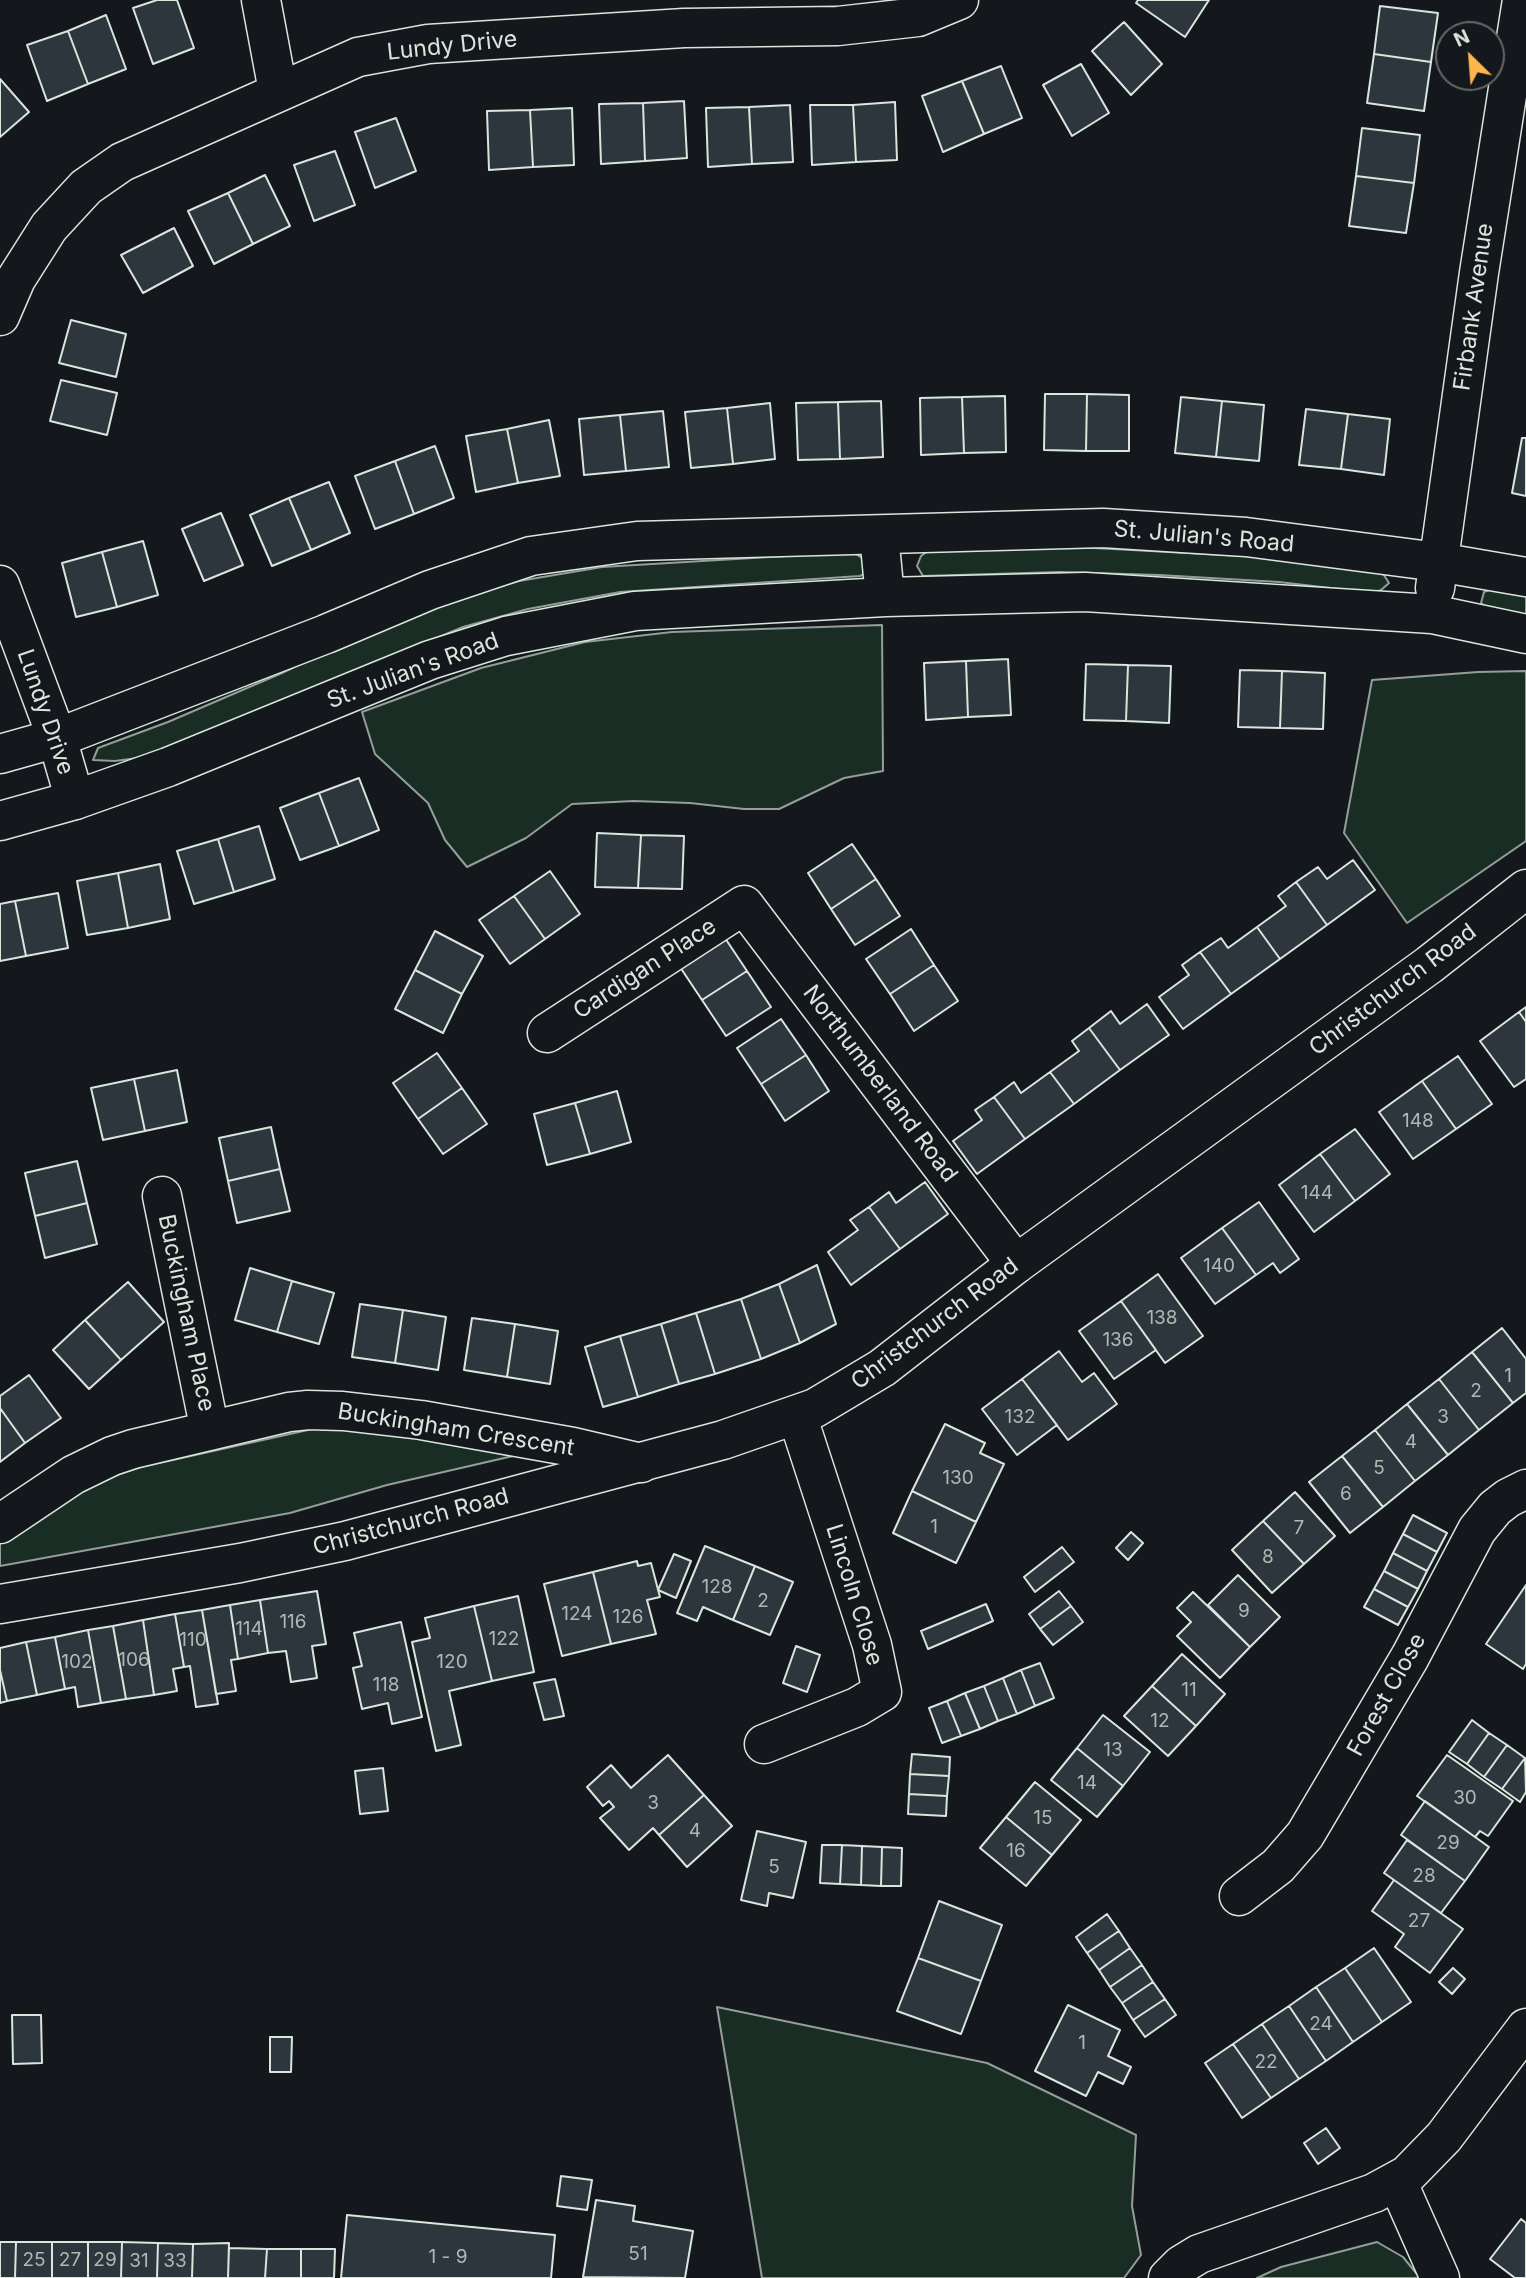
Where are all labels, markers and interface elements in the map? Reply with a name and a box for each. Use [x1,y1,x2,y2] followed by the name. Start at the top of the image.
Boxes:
[1435,21,1505,91] north arrow
[385,25,519,67] street label: Lundy Drive
[1450,25,1473,52] text: N
[1449,221,1499,393] street label: Firbank Avenue
[1113,515,1295,559] street label: St. Julian's Road
[323,627,503,715] street label: St. Julian's Road
[11,646,79,778] street label: Lundy Drive
[569,913,721,1025] street label: Cardigan Place
[1304,918,1482,1062] street label: Christchurch Road
[797,980,963,1188] street label: Northumberland Road
[1402,1110,1434,1132] house number: 148
[1301,1182,1333,1204] house number: 144
[152,1212,220,1414] street label: Buckingham Place
[846,1252,1024,1396] street label: Christchurch Road
[1203,1255,1235,1277] house number: 140
[1146,1307,1178,1329] house number: 138
[1102,1329,1134,1351] house number: 136
[1504,1365,1512,1387] house number: 1
[1470,1380,1482,1402] house number: 2
[336,1398,576,1462] street label: Buckingham Crescent
[1004,1406,1036,1428] house number: 132
[1437,1406,1449,1428] house number: 3
[1405,1431,1417,1453] house number: 4
[1373,1457,1385,1479] house number: 5
[942,1467,974,1489] house number: 130
[310,1483,512,1561] street label: Christchurch Road
[1340,1483,1352,1505] house number: 6
[930,1516,938,1538] house number: 1
[1294,1517,1304,1539] house number: 7
[819,1521,889,1669] street label: Lincoln Close
[1262,1546,1274,1568] house number: 8
[701,1576,733,1598] house number: 128
[757,1590,769,1612] house number: 2
[1238,1600,1250,1622] house number: 9
[561,1603,593,1625] house number: 124
[612,1606,644,1628] house number: 126
[279,1611,307,1633] house number: 116
[235,1618,263,1640] house number: 114
[489,1628,519,1650] house number: 122
[179,1629,207,1651] house number: 110
[1342,1629,1432,1761] street label: Forest Close
[118,1649,150,1671] house number: 106
[61,1651,93,1673] house number: 102
[436,1651,468,1673] house number: 120
[372,1674,400,1696] house number: 118
[1181,1679,1197,1701] house number: 11
[1150,1710,1170,1732] house number: 12
[1103,1739,1123,1761] house number: 13
[1077,1772,1097,1794] house number: 14
[1453,1787,1477,1809] house number: 30
[647,1792,659,1814] house number: 3
[1033,1807,1053,1829] house number: 15
[689,1820,701,1842] house number: 4
[1436,1832,1460,1854] house number: 29
[1006,1840,1026,1862] house number: 16
[768,1856,780,1878] house number: 5
[1412,1865,1436,1887] house number: 28
[1408,1910,1430,1932] house number: 27
[1309,2013,1333,2035] house number: 24
[1078,2032,1086,2054] house number: 1
[1254,2051,1278,2073] house number: 22
[628,2243,648,2265] house number: 51
[429,2246,467,2268] house number: 1 - 9
[22,2249,46,2271] house number: 25
[59,2249,81,2271] house number: 27
[93,2249,117,2271] house number: 29
[129,2250,149,2272] house number: 31
[163,2250,187,2272] house number: 33

